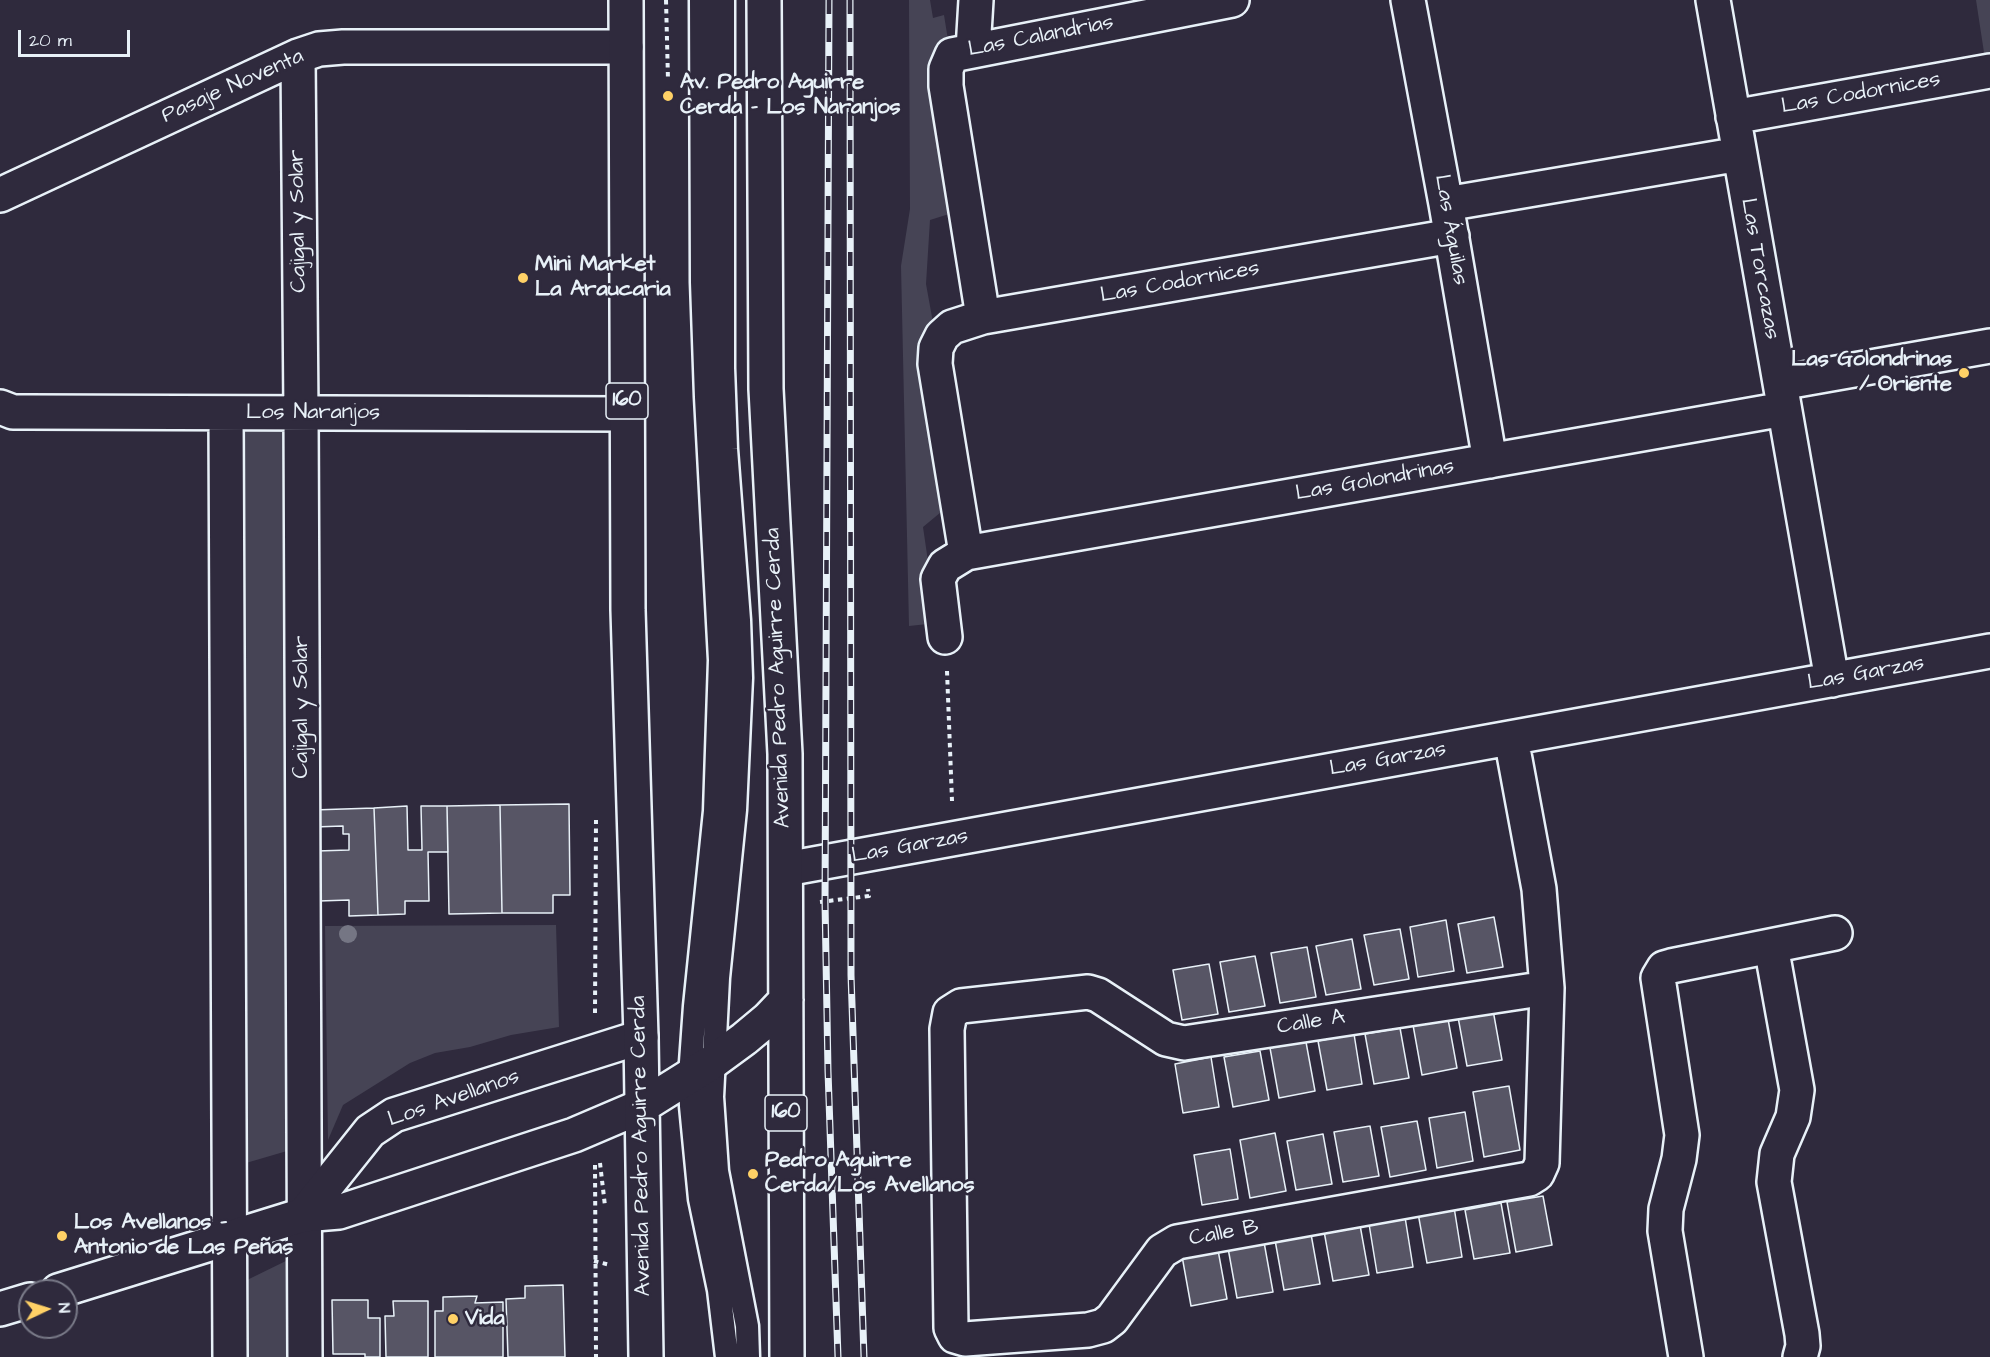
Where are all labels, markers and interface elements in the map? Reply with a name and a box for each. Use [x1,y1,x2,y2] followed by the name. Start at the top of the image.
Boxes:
[966,10,1116,64] street label: Las Calandrias
[21,18,134,56] scale bar
[29,28,72,53] text: 20 m
[158,44,308,130] street label: Pasaje Noventa
[1779,67,1943,121] street label: Las Codornices
[680,70,901,122] place label: Av. Pedro Aguirre Cerda - Los Naranjos
[661,89,675,103] marker: Av. Pedro Aguirre Cerda - Los Naranjos
[285,149,313,293] street label: Cajigal y Solar
[1427,173,1473,287] street label: Las Águilas
[1734,196,1784,342] street label: Las Torcazas
[535,252,671,304] place label: Mini Market La Araucaria
[1098,256,1262,310] street label: Las Codornices
[516,271,530,285] marker: Mini Market La Araucaria
[1791,347,1952,398] place label: Las Golondrinas / Oriente
[1957,366,1971,380] marker: Las Golondrinas / Oriente
[606,383,648,419] road number: 160
[246,400,380,426] street label: Los Naranjos
[1294,454,1456,508] street label: Las Golondrinas
[761,527,797,829] street label: Avenida Pedro Aguirre Cerda
[289,636,315,778] street label: Cajigal y Solar
[1806,651,1926,697] street label: Las Garzas
[1328,737,1448,783] street label: Las Garzas
[850,824,970,870] street label: Las Garzas
[626,996,658,1296] street label: Avenida Pedro Aguirre Cerda
[1275,1005,1347,1041] street label: Calle A
[385,1064,523,1134] street label: Los Avellanos
[765,1095,807,1131] road number: 160
[765,1148,974,1200] place label: Pedro Aguirre Cerda/Los Avellanos
[746,1167,760,1181] marker: Pedro Aguirre Cerda/Los Avellanos
[74,1210,293,1262] place label: Los Avellanos - Antonio de Las Peñas
[1187,1215,1261,1253] street label: Calle B
[55,1229,69,1243] marker: Los Avellanos - Antonio de Las Peñas
[18,1279,78,1339] north arrow
[53,1302,75,1314] text: N
[465,1306,505,1332] place label: Vida
[446,1312,460,1326] marker: Vida

